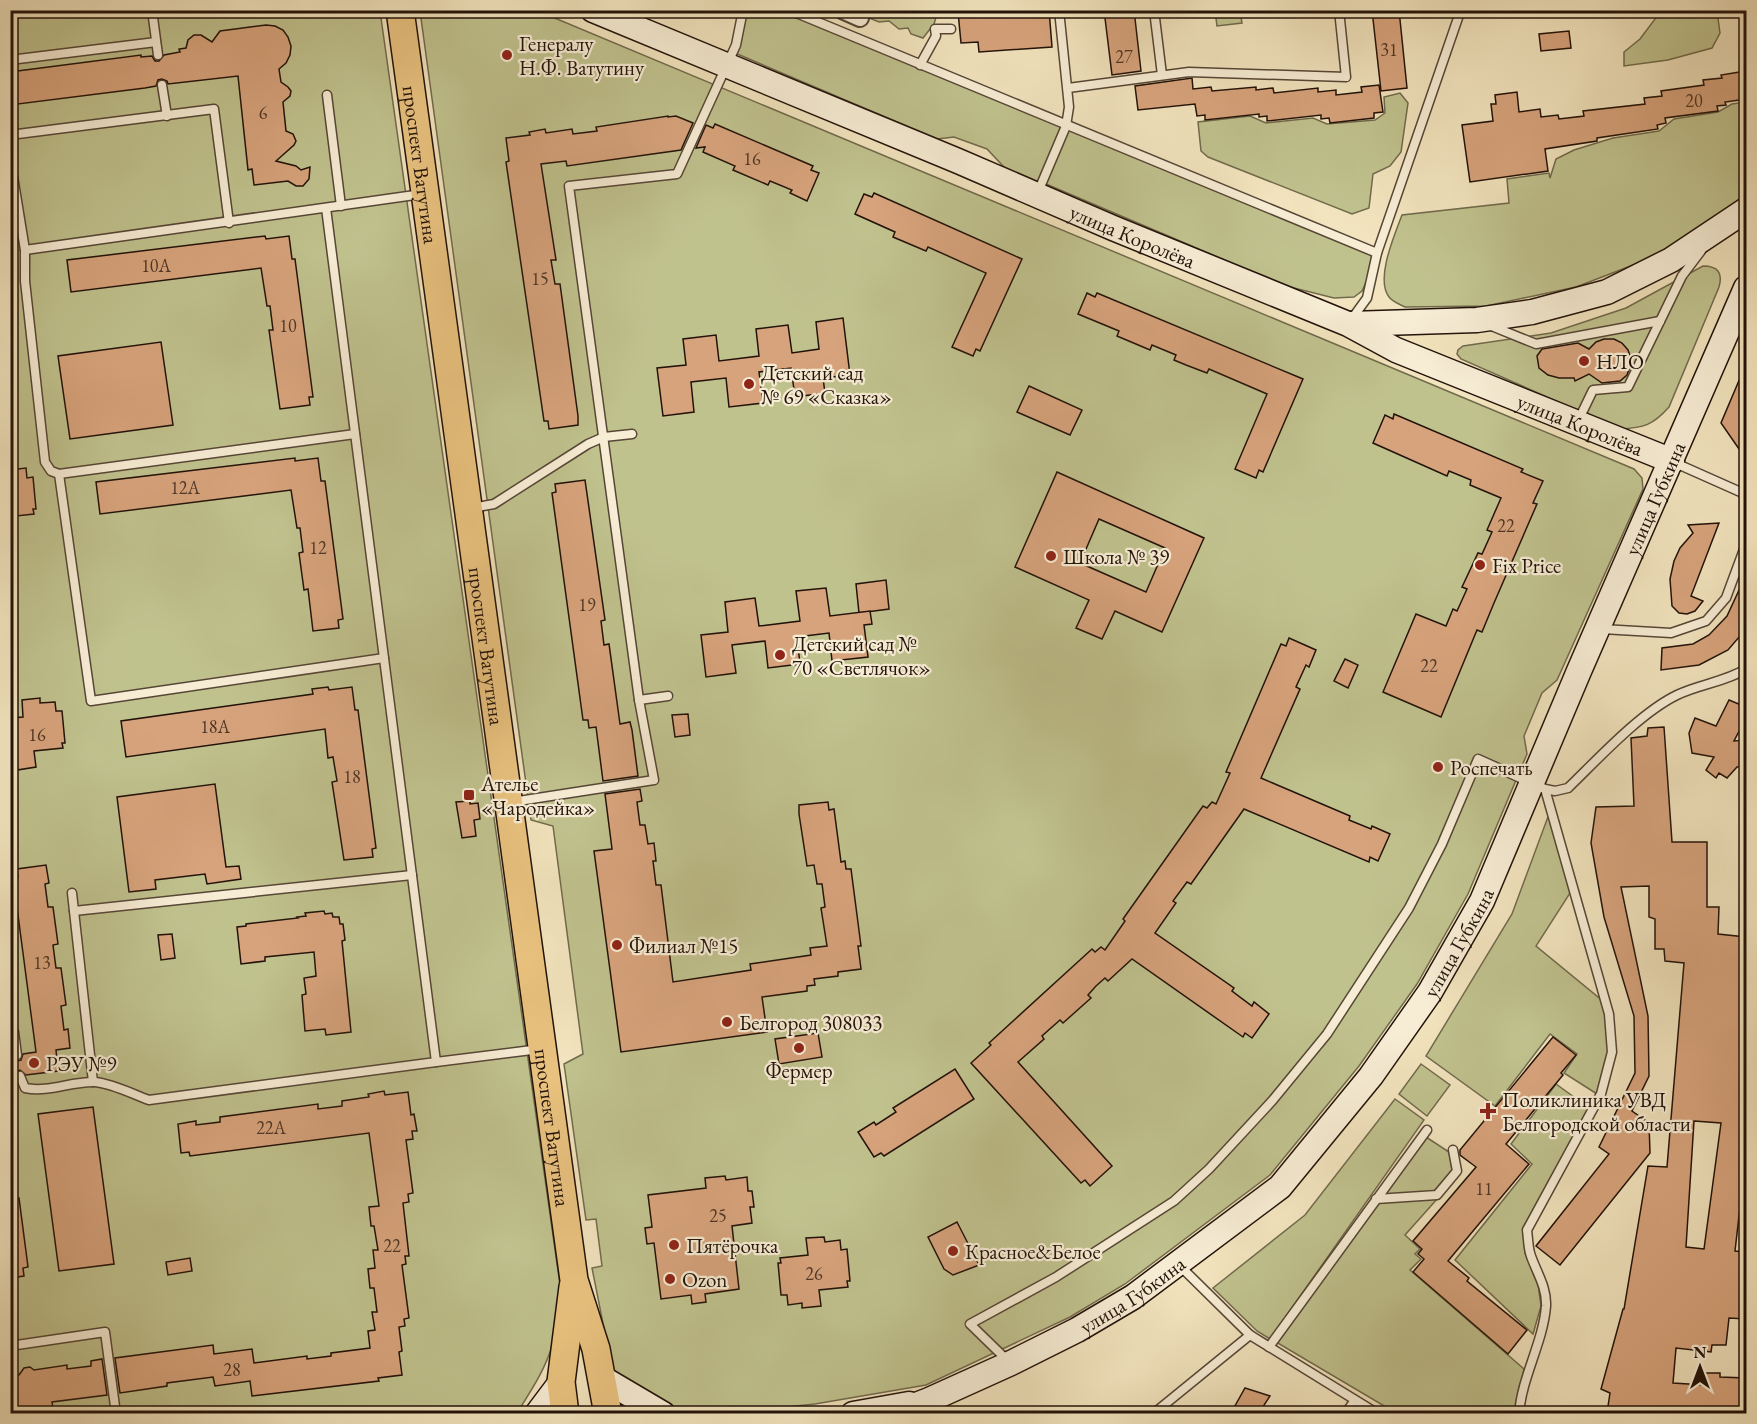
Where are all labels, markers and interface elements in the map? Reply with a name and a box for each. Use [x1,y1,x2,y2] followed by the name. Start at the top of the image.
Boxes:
[519,30,645,81] place label: Генералу Н.Ф. Ватутину
[1380,38,1398,61] house number: 31
[1115,45,1133,68] house number: 27
[500,48,514,62] marker: Генералу Н.Ф. Ватутину
[397,84,445,246] street label: проспект Ватутина
[1685,89,1703,112] house number: 20
[259,101,268,124] house number: 6
[743,147,761,170] house number: 16
[1066,198,1200,274] street label: улица Королёва
[141,254,171,277] house number: 10А
[531,267,549,290] house number: 15
[279,314,297,337] house number: 10
[1596,348,1644,375] place label: НЛО
[1577,354,1591,368] marker: НЛО
[761,359,892,410] place label: Детский сад № 69 «Сказка»
[742,377,756,391] marker: Детский сад № 69 «Сказка»
[1513,387,1648,462] street label: улица Королёва
[1618,437,1691,559] street label: улица Губкина
[170,476,200,499] house number: 12А
[1497,514,1515,537] house number: 22
[309,536,327,559] house number: 12
[1063,543,1169,570] place label: Школа № 39
[1044,549,1058,563] marker: Школа № 39
[1492,552,1561,579] place label: Fix Price
[1473,558,1487,572] marker: Fix Price
[463,565,511,727] street label: проспект Ватутина
[578,593,596,616] house number: 19
[792,630,931,681] place label: Детский сад № 70 «Светлячок»
[773,648,787,662] marker: Детский сад № 70 «Светлячок»
[1420,654,1438,677] house number: 22
[200,715,230,738] house number: 18А
[28,723,46,746] house number: 16
[1450,754,1533,781] place label: Роспечать
[1431,760,1445,774] marker: Роспечать
[343,765,361,788] house number: 18
[480,770,595,821] place label: Ателье «Чародейка»
[462,788,476,802] marker: Ателье «Чародейка»
[1416,883,1500,1002] street label: улица Губкина
[629,932,738,959] place label: Филиал №15
[610,938,624,952] marker: Филиал №15
[33,951,51,974] house number: 13
[739,1009,882,1036] place label: Белгород 308033
[720,1015,734,1029] marker: Белгород 308033
[792,1041,806,1055] marker: Фермер
[529,1047,577,1209] street label: проспект Ватутина
[46,1050,117,1077] place label: РЭУ №9
[27,1056,41,1070] marker: РЭУ №9
[765,1057,833,1084] place label: Фермер
[1502,1086,1691,1137] place label: Поликлиника УВД Белгородской области
[1479,1102,1497,1120] marker: Поликлиника УВД Белгородской области
[256,1116,286,1139] house number: 22А
[1475,1177,1493,1200] house number: 11
[709,1204,727,1227] house number: 25
[686,1232,779,1259] place label: Пятёрочка
[383,1234,401,1257] house number: 22
[667,1238,681,1252] marker: Пятёрочка
[965,1238,1101,1265] place label: Красное&Белое
[946,1244,960,1258] marker: Красное&Белое
[1074,1249,1191,1339] street label: улица Губкина
[805,1262,823,1285] house number: 26
[682,1266,727,1293] place label: Ozon
[663,1272,677,1286] marker: Ozon
[1670,1337,1730,1397] north arrow
[1694,1342,1707,1363] text: N
[223,1358,241,1381] house number: 28

